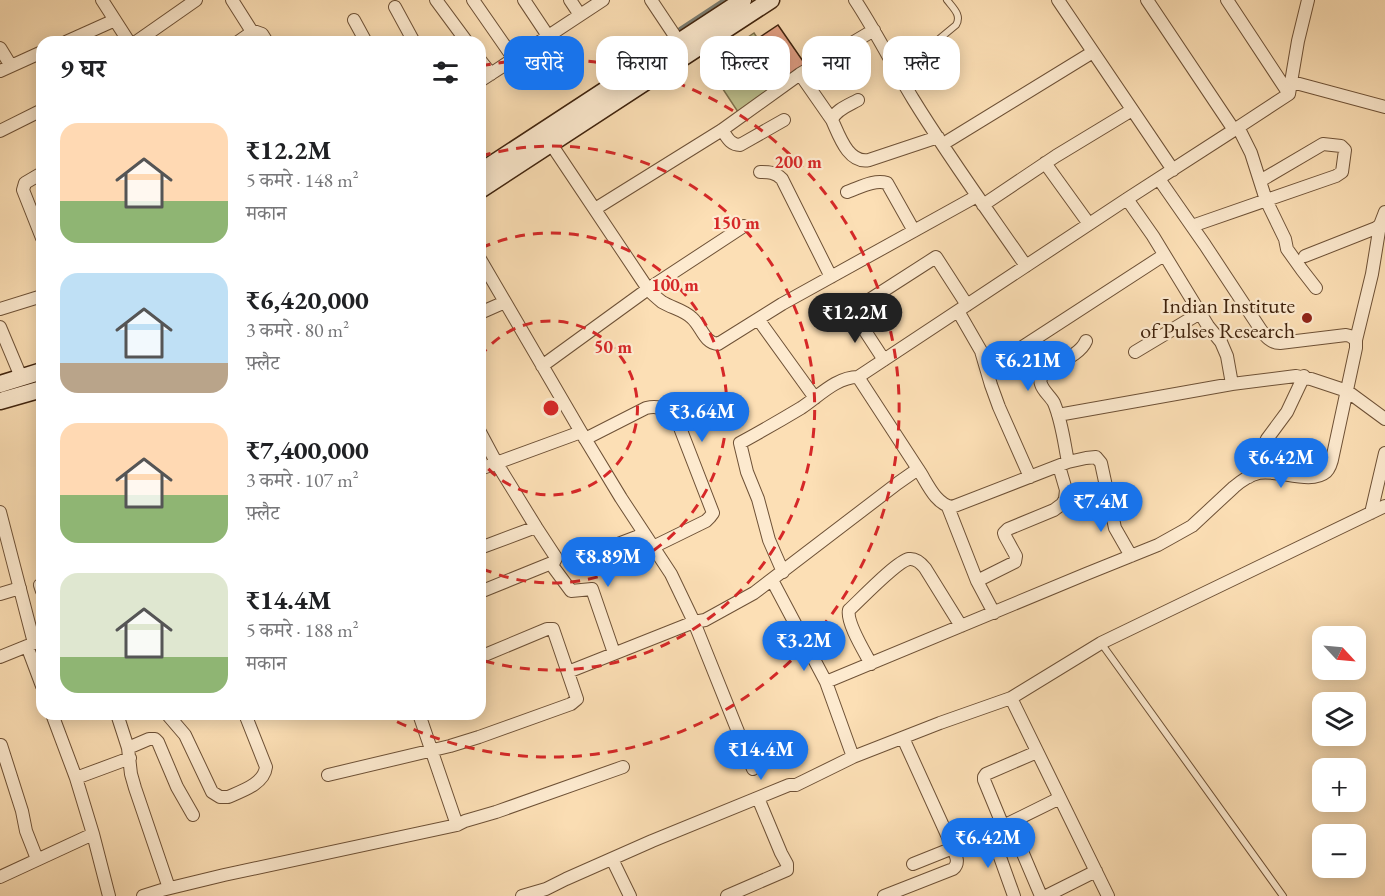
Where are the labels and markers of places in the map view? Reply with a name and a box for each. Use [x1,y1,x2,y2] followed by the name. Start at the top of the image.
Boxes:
[1140,291,1295,345] place label: Indian Institute of Pulses Research
[806,293,904,344] pin: ₹12.2M
[1300,311,1314,325] marker: Indian Institute of Pulses Research
[979,341,1077,392] pin: ₹6.21M
[653,392,751,443] pin: ₹3.64M
[541,398,561,418] centre of rings
[1232,438,1330,489] pin: ₹6.42M
[1059,482,1143,533] pin: ₹7.4M
[559,537,657,588] pin: ₹8.89M
[762,621,846,672] pin: ₹3.2M
[712,730,810,781] pin: ₹14.4M
[939,818,1037,869] pin: ₹6.42M

